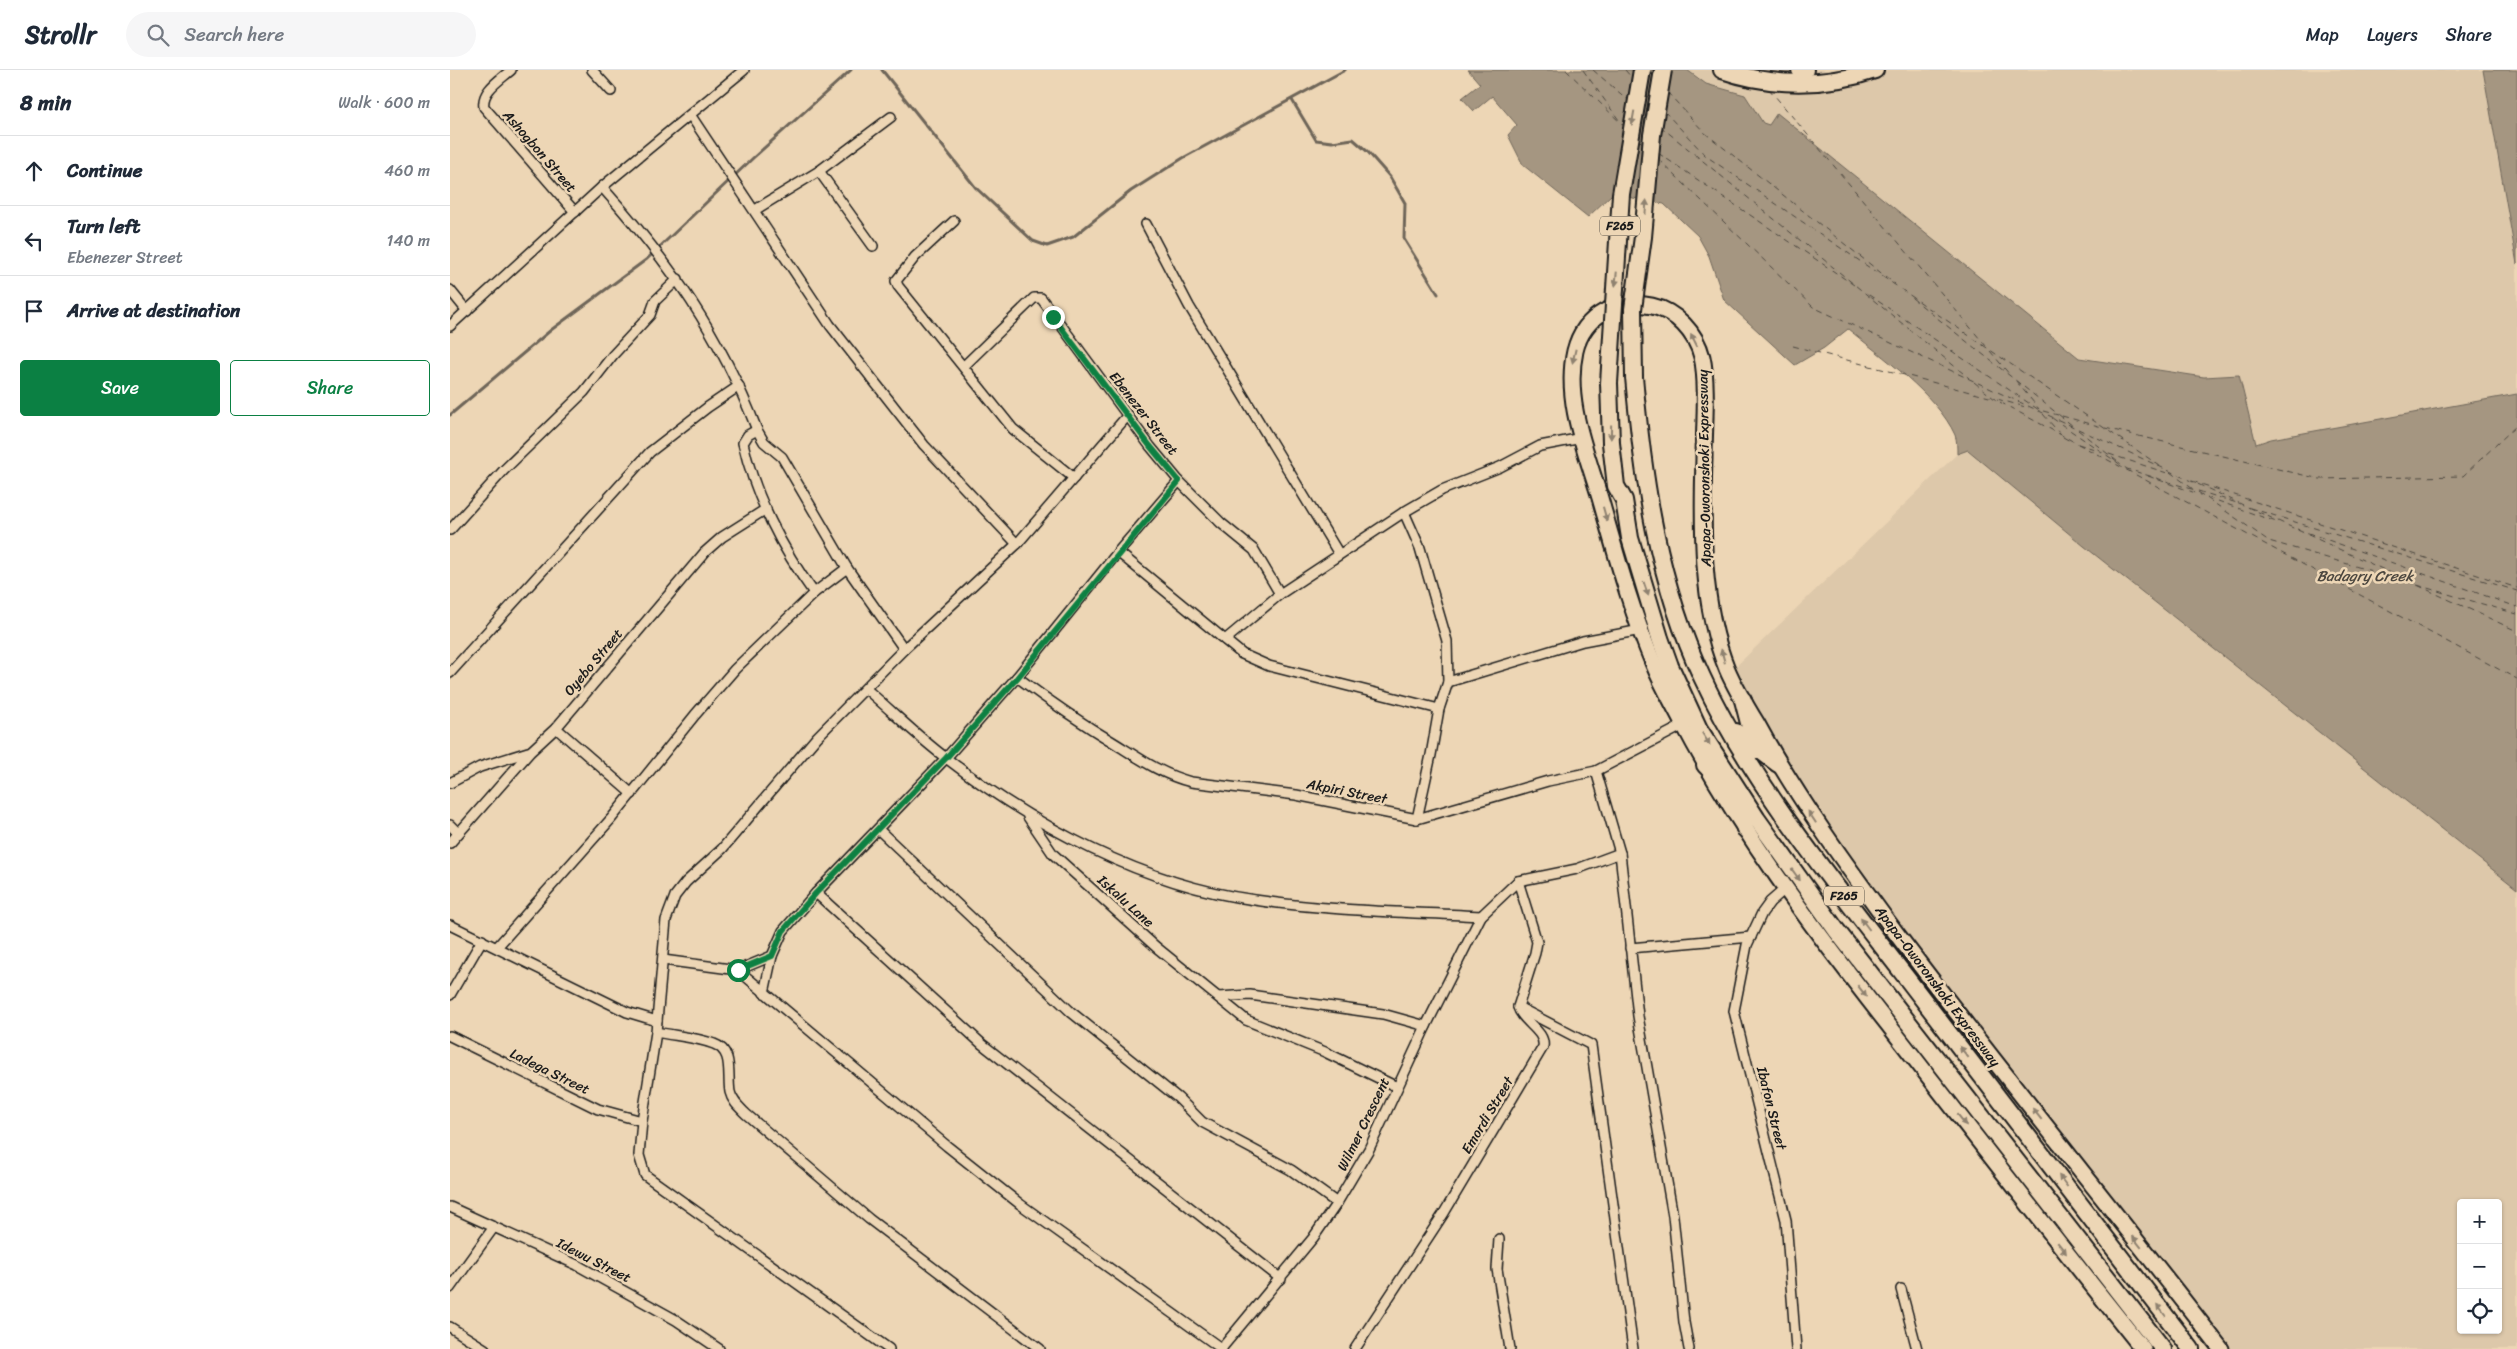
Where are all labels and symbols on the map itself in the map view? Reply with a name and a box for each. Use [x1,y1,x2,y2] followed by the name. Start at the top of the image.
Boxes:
[496,103,583,199] street label: Ashogbon Street
[1629,110,1637,126] one-way arrow
[1642,198,1650,214] one-way arrow
[1600,216,1640,236] road number: F265
[1612,272,1620,288] one-way arrow
[1042,306,1065,329] route end
[1690,333,1698,348] one-way arrow
[1570,349,1578,364] one-way arrow
[1103,366,1185,461] street label: Ebenezer Street
[1690,368,1719,568] street label: Apapa-Oworonshoki Expressway
[1607,424,1615,440] one-way arrow
[1601,507,1609,522] one-way arrow
[2317,563,2414,589] water label: Badagry Creek
[1642,582,1650,597] one-way arrow
[557,623,629,702] street label: Oyebo Street
[1719,649,1727,664] one-way arrow
[1701,733,1711,746] one-way arrow
[1304,771,1391,812] street label: Akpiri Street
[1807,810,1817,824] one-way arrow
[1091,868,1160,934] street label: Iskalu Lane
[1790,868,1801,881] one-way arrow
[1824,886,1864,906] road number: F265
[1868,899,2007,1073] street label: Apapa-Oworonshoki Expressway
[1859,918,1870,931] one-way arrow
[727,959,750,982] route start
[1857,984,1868,997] one-way arrow
[505,1041,594,1102] street label: Ladega Street
[1958,1046,1969,1059] one-way arrow
[1749,1063,1794,1154] street label: Ibafon Street
[1454,1071,1521,1159] street label: Emordi Street
[1330,1073,1397,1175] street label: Wilmer Crescent
[2031,1108,2042,1121] one-way arrow
[1957,1113,1967,1126] one-way arrow
[2057,1175,2068,1188] one-way arrow
[551,1230,636,1290] street label: Idewu Street
[2132,1235,2142,1249] one-way arrow
[2056,1241,2067,1254] one-way arrow
[2156,1304,2167,1317] one-way arrow

